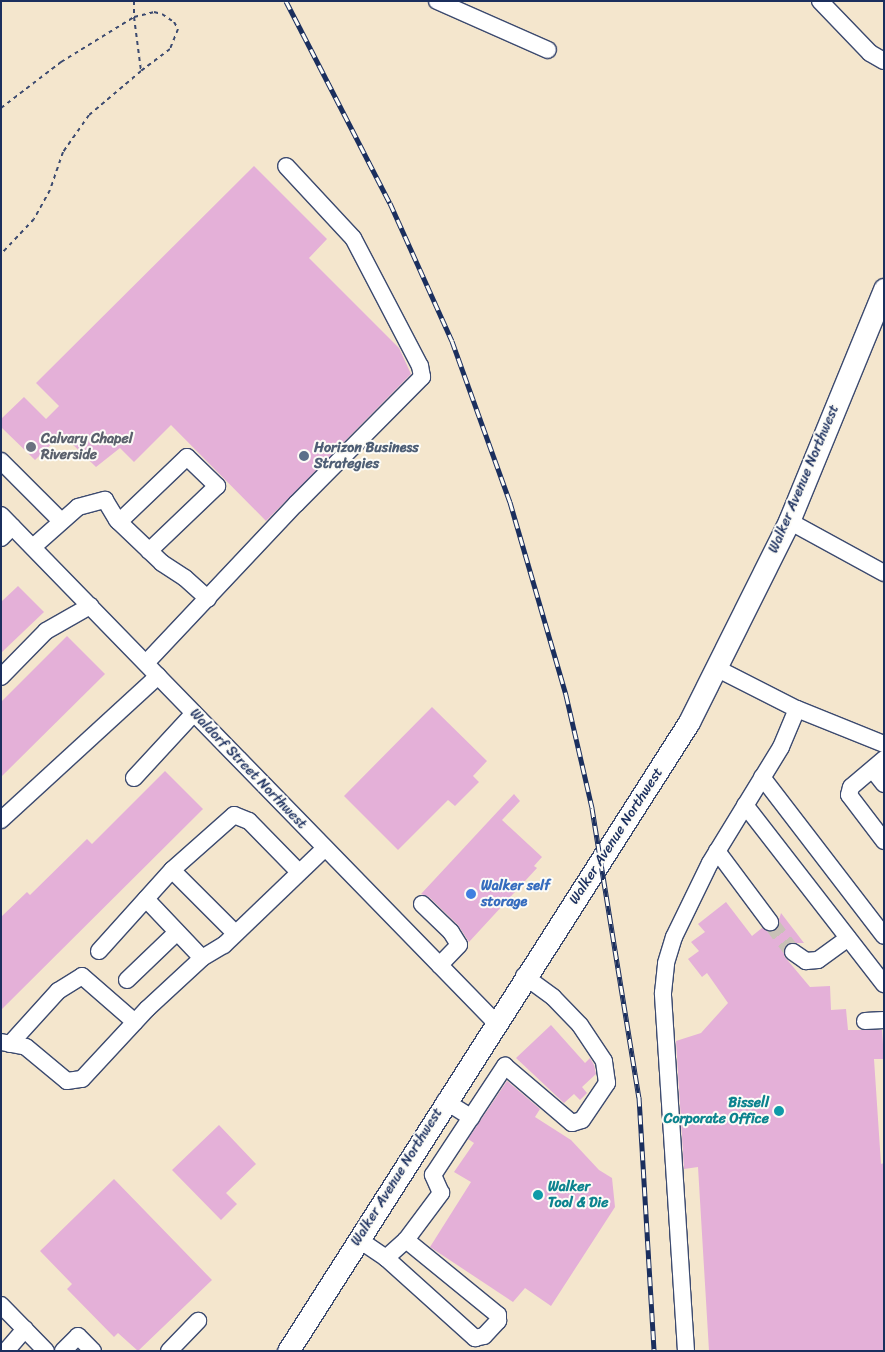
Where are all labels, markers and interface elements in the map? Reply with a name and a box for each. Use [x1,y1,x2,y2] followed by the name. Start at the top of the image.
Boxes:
[765,402,843,556] street label: Walker Avenue Northwest
[41,431,133,464] place label: Calvary Chapel Riverside
[314,440,419,472] place label: Horizon Business Strategies
[25,441,37,453] marker: Calvary Chapel Riverside
[298,450,310,462] marker: Horizon Business Strategies
[186,705,310,833] street label: Waldorf Street Northwest
[566,765,666,907] street label: Walker Avenue Northwest
[481,878,551,910] place label: Walker self storage
[465,888,477,900] marker: Walker self storage
[664,1095,769,1128] place label: Bissell Corporate Office
[348,1105,446,1249] street label: Walker Avenue Northwest
[773,1105,785,1117] marker: Bissell Corporate Office
[548,1179,608,1212] place label: Walker Tool & Die
[532,1189,544,1201] marker: Walker Tool & Die

